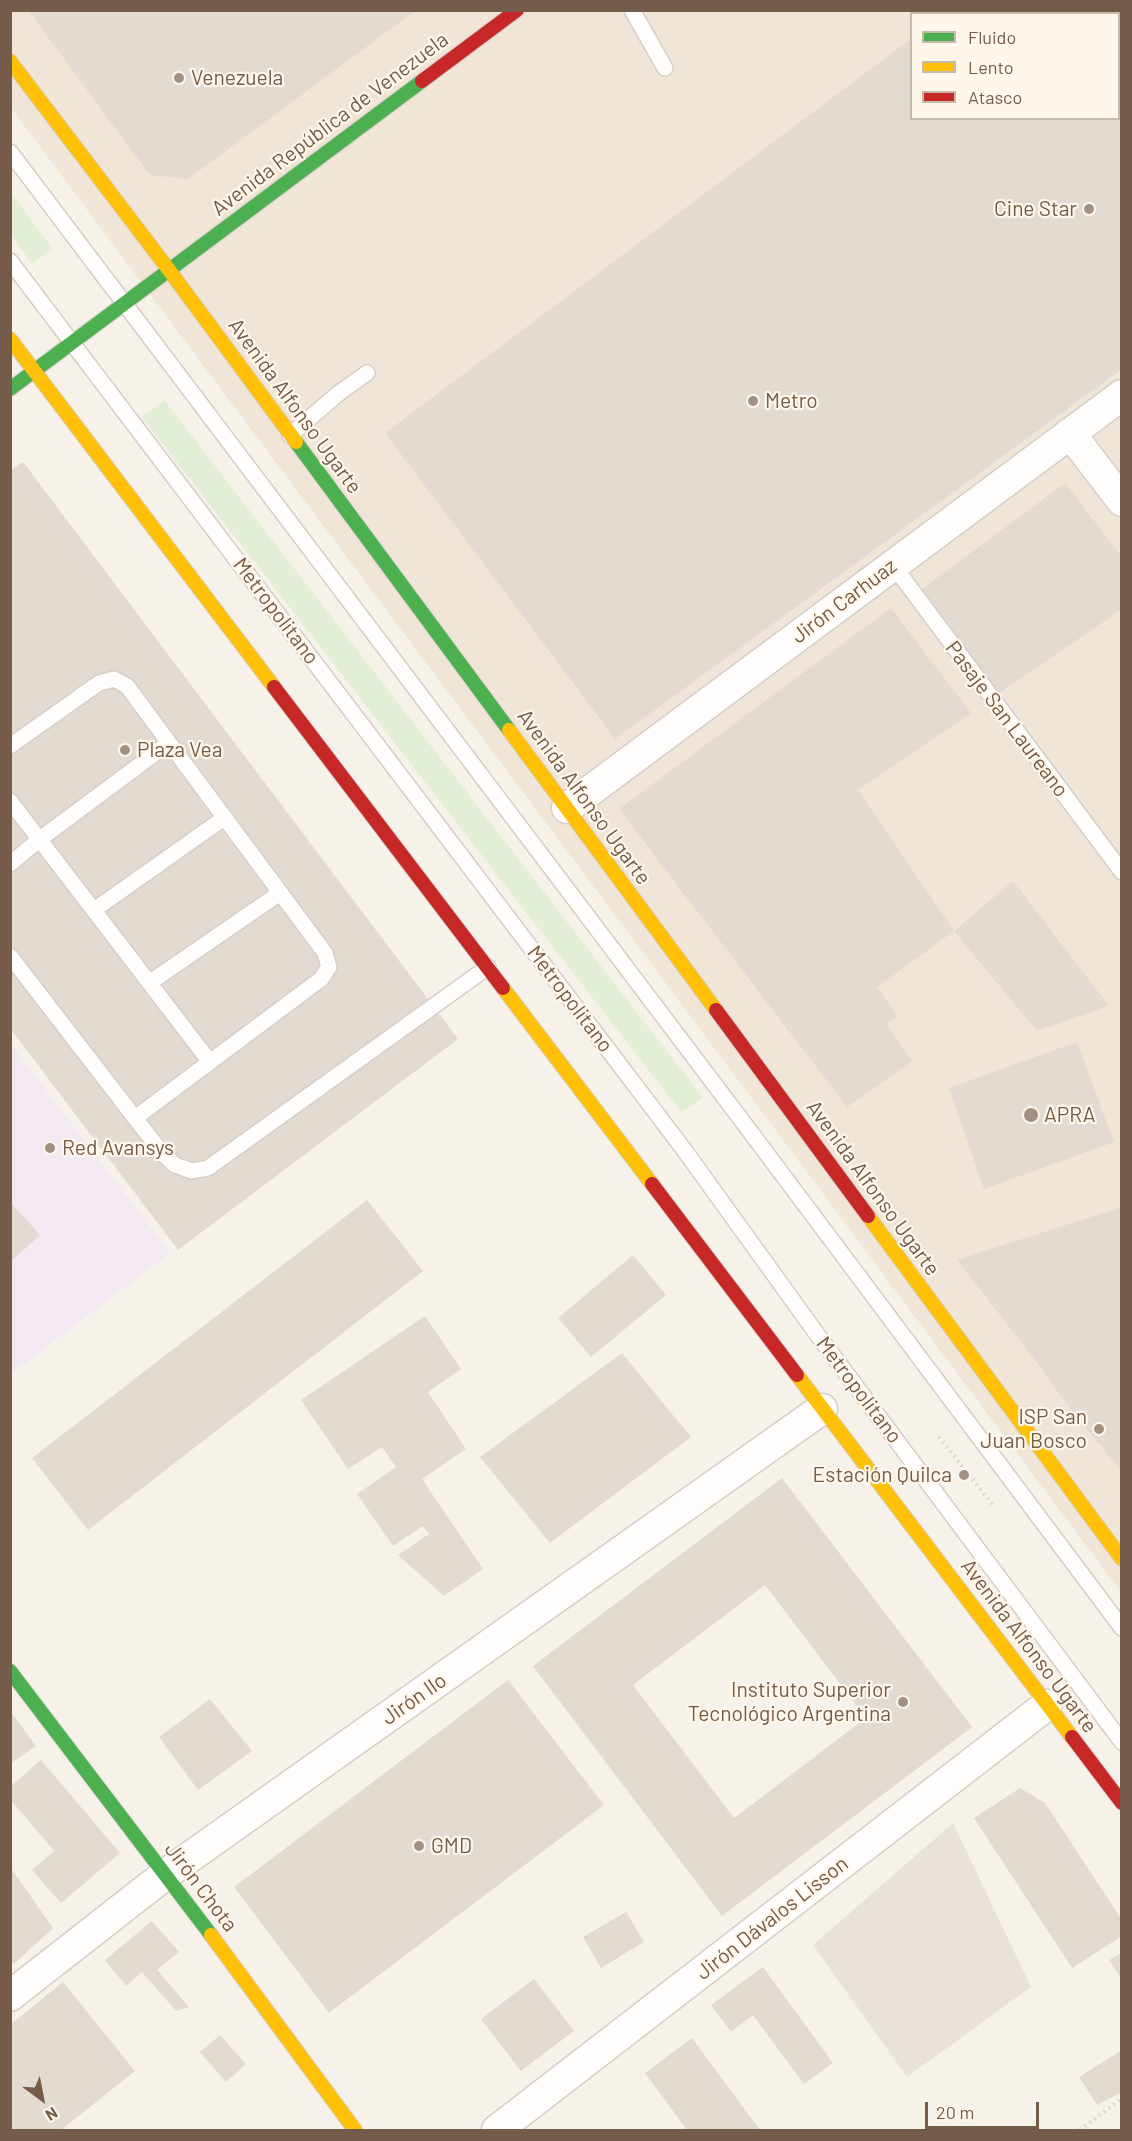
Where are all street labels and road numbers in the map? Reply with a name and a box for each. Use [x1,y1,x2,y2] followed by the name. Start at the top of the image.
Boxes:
[207,27,453,221] street label: Avenida República de Venezuela
[223,313,367,499] street label: Avenida Alfonso Ugarte
[228,553,324,669] street label: Metropolitano
[786,553,902,649] street label: Jirón Carhuaz
[940,636,1074,802] street label: Pasaje San Laureano
[512,704,656,890] street label: Avenida Alfonso Ugarte
[522,941,618,1057] street label: Metropolitano
[801,1095,945,1281] street label: Avenida Alfonso Ugarte
[811,1332,907,1448] street label: Metropolitano
[956,1554,1102,1738] street label: Avenida Alfonso Ugarte
[377,1668,451,1730] street label: Jirón Ilo
[159,1837,243,1937] street label: Jirón Chota
[691,1851,853,1985] street label: Jirón Dávalos Lisson

